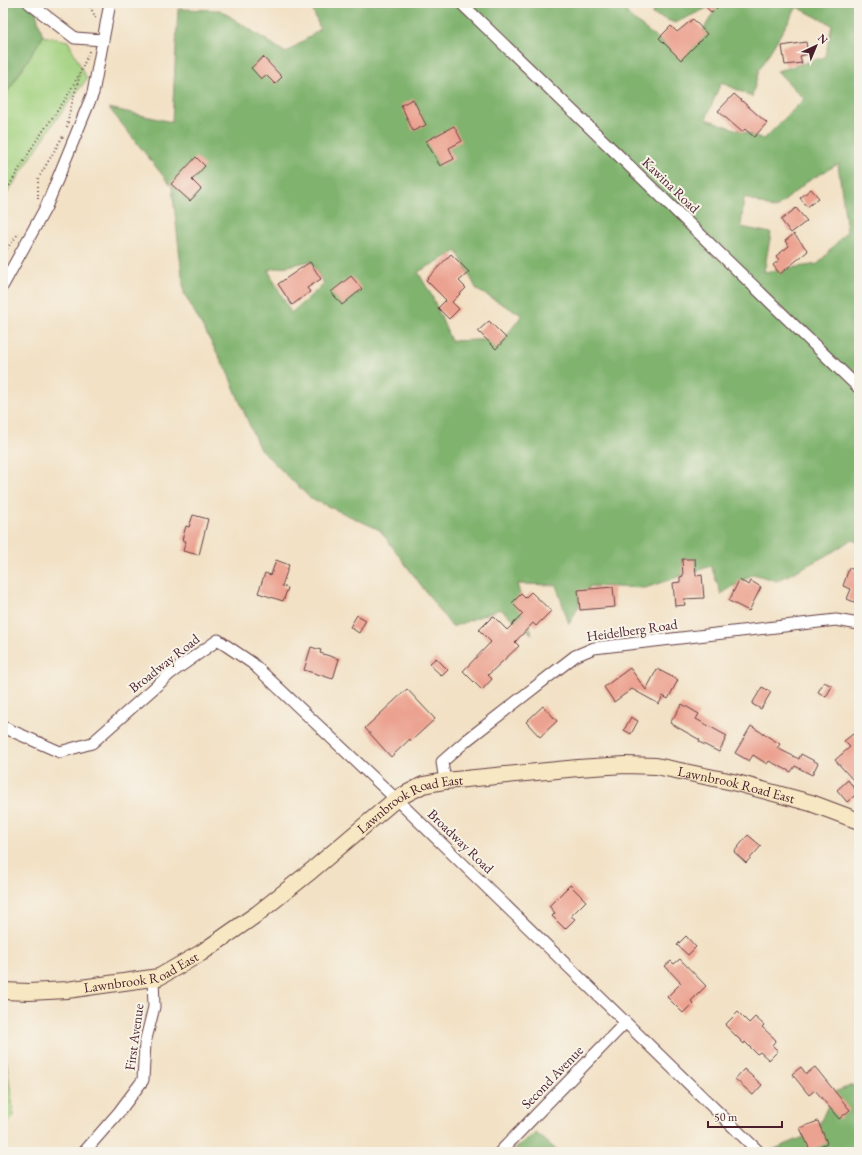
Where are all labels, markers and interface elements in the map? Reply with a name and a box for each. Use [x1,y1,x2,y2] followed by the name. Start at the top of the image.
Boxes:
[796,26,836,66] north arrow
[815,31,831,47] text: N
[639,153,704,217] street label: Kawina Road
[585,615,680,645] street label: Heidelberg Road
[125,629,204,696] street label: Broadway Road
[676,762,797,807] street label: Lawnbrook Road East
[353,770,464,837] street label: Lawnbrook Road East
[424,805,499,878] street label: Broadway Road
[83,947,202,997] street label: Lawnbrook Road East
[120,1002,148,1072] street label: First Avenue
[517,1041,587,1113] street label: Second Avenue
[708,1103,782,1129] scale bar
[714,1109,738,1125] text: 50 m

